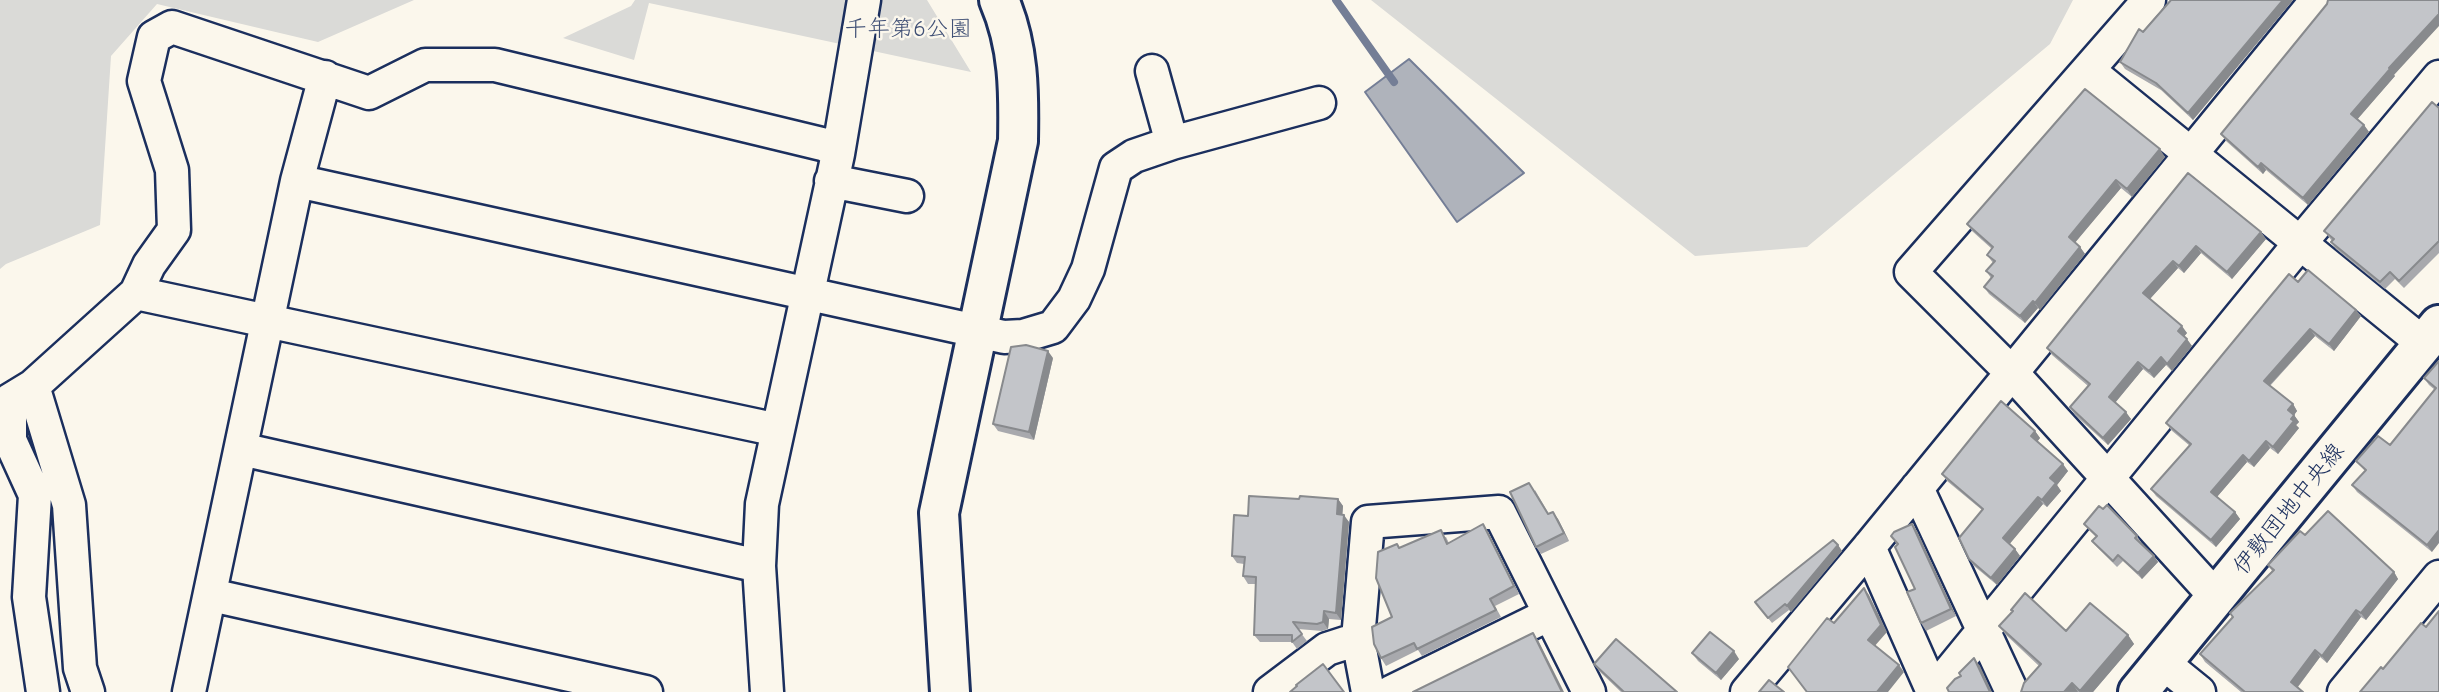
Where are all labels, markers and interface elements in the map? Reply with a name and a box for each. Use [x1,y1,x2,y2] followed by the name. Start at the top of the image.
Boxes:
[844,15,972,43] park label: 千年第6公園
[2228,438,2350,580] street label: 伊敷団地中央線

